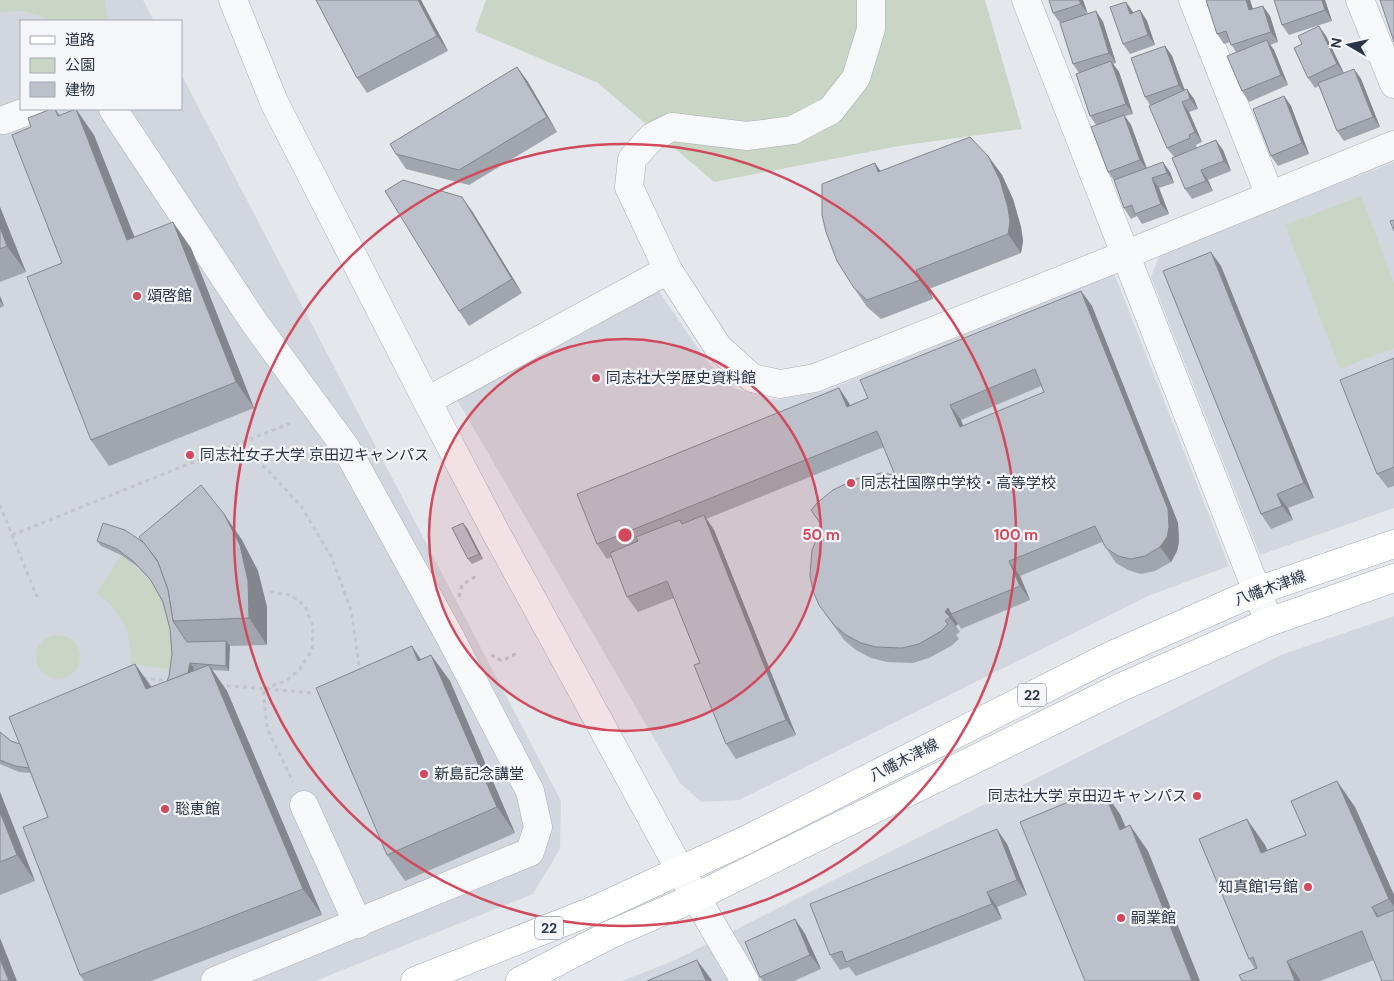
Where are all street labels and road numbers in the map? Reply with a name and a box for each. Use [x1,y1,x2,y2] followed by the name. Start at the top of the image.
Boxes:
[1231,566,1309,610] street label: 八幡木津線
[1018,684,1046,706] road number: 22
[866,734,942,786] street label: 八幡木津線
[535,916,563,940] road number: 22

